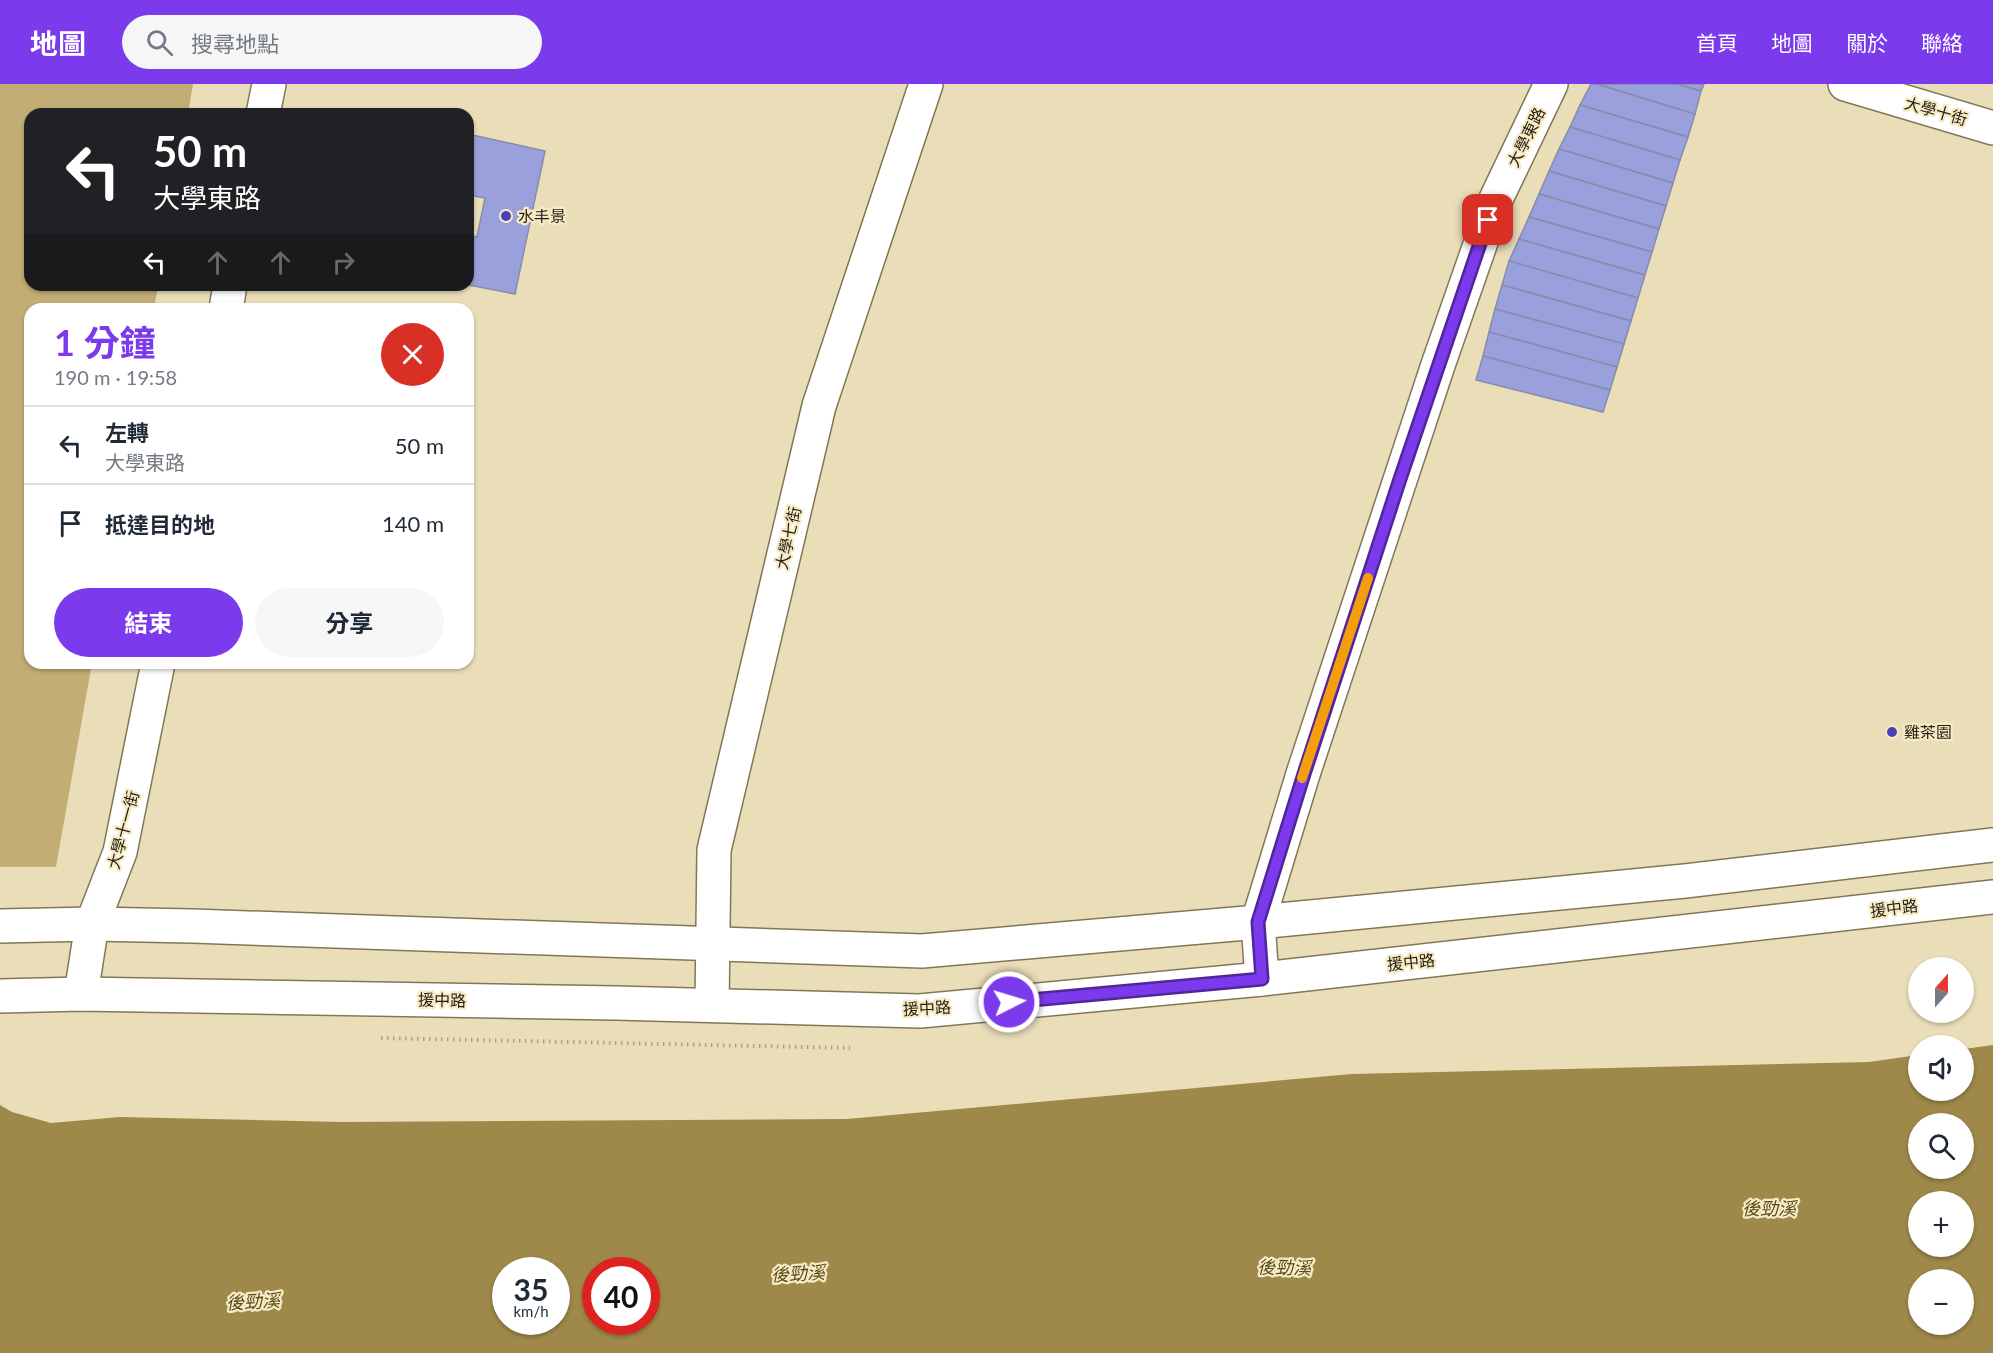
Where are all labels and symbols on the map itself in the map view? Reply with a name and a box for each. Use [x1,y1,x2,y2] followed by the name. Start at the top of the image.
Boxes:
[1903,93,1970,128] street label: 大學十街
[1503,104,1548,170] street label: 大學東路
[1462,194,1513,245] pin
[518,206,566,225] place label: 水丰景
[499,209,513,223] marker: 水丰景
[771,505,804,571] street label: 大學七街
[1904,722,1952,741] place label: 雞茶園
[1885,725,1899,739] marker: 雞茶園
[103,789,142,871] street label: 大學十一街
[1869,895,1919,920] street label: 援中路
[1386,950,1436,973] street label: 援中路
[1908,957,1974,1023] north arrow
[977,970,1041,1034] position arrow
[418,990,466,1009] street label: 援中路
[903,997,951,1018] street label: 援中路
[1742,1197,1799,1219] water label: 後勁溪
[1257,1256,1314,1279] water label: 後勁溪
[582,1257,660,1335] speed limit sign: 40
[770,1260,828,1285] water label: 後勁溪
[225,1288,283,1313] water label: 後勁溪

